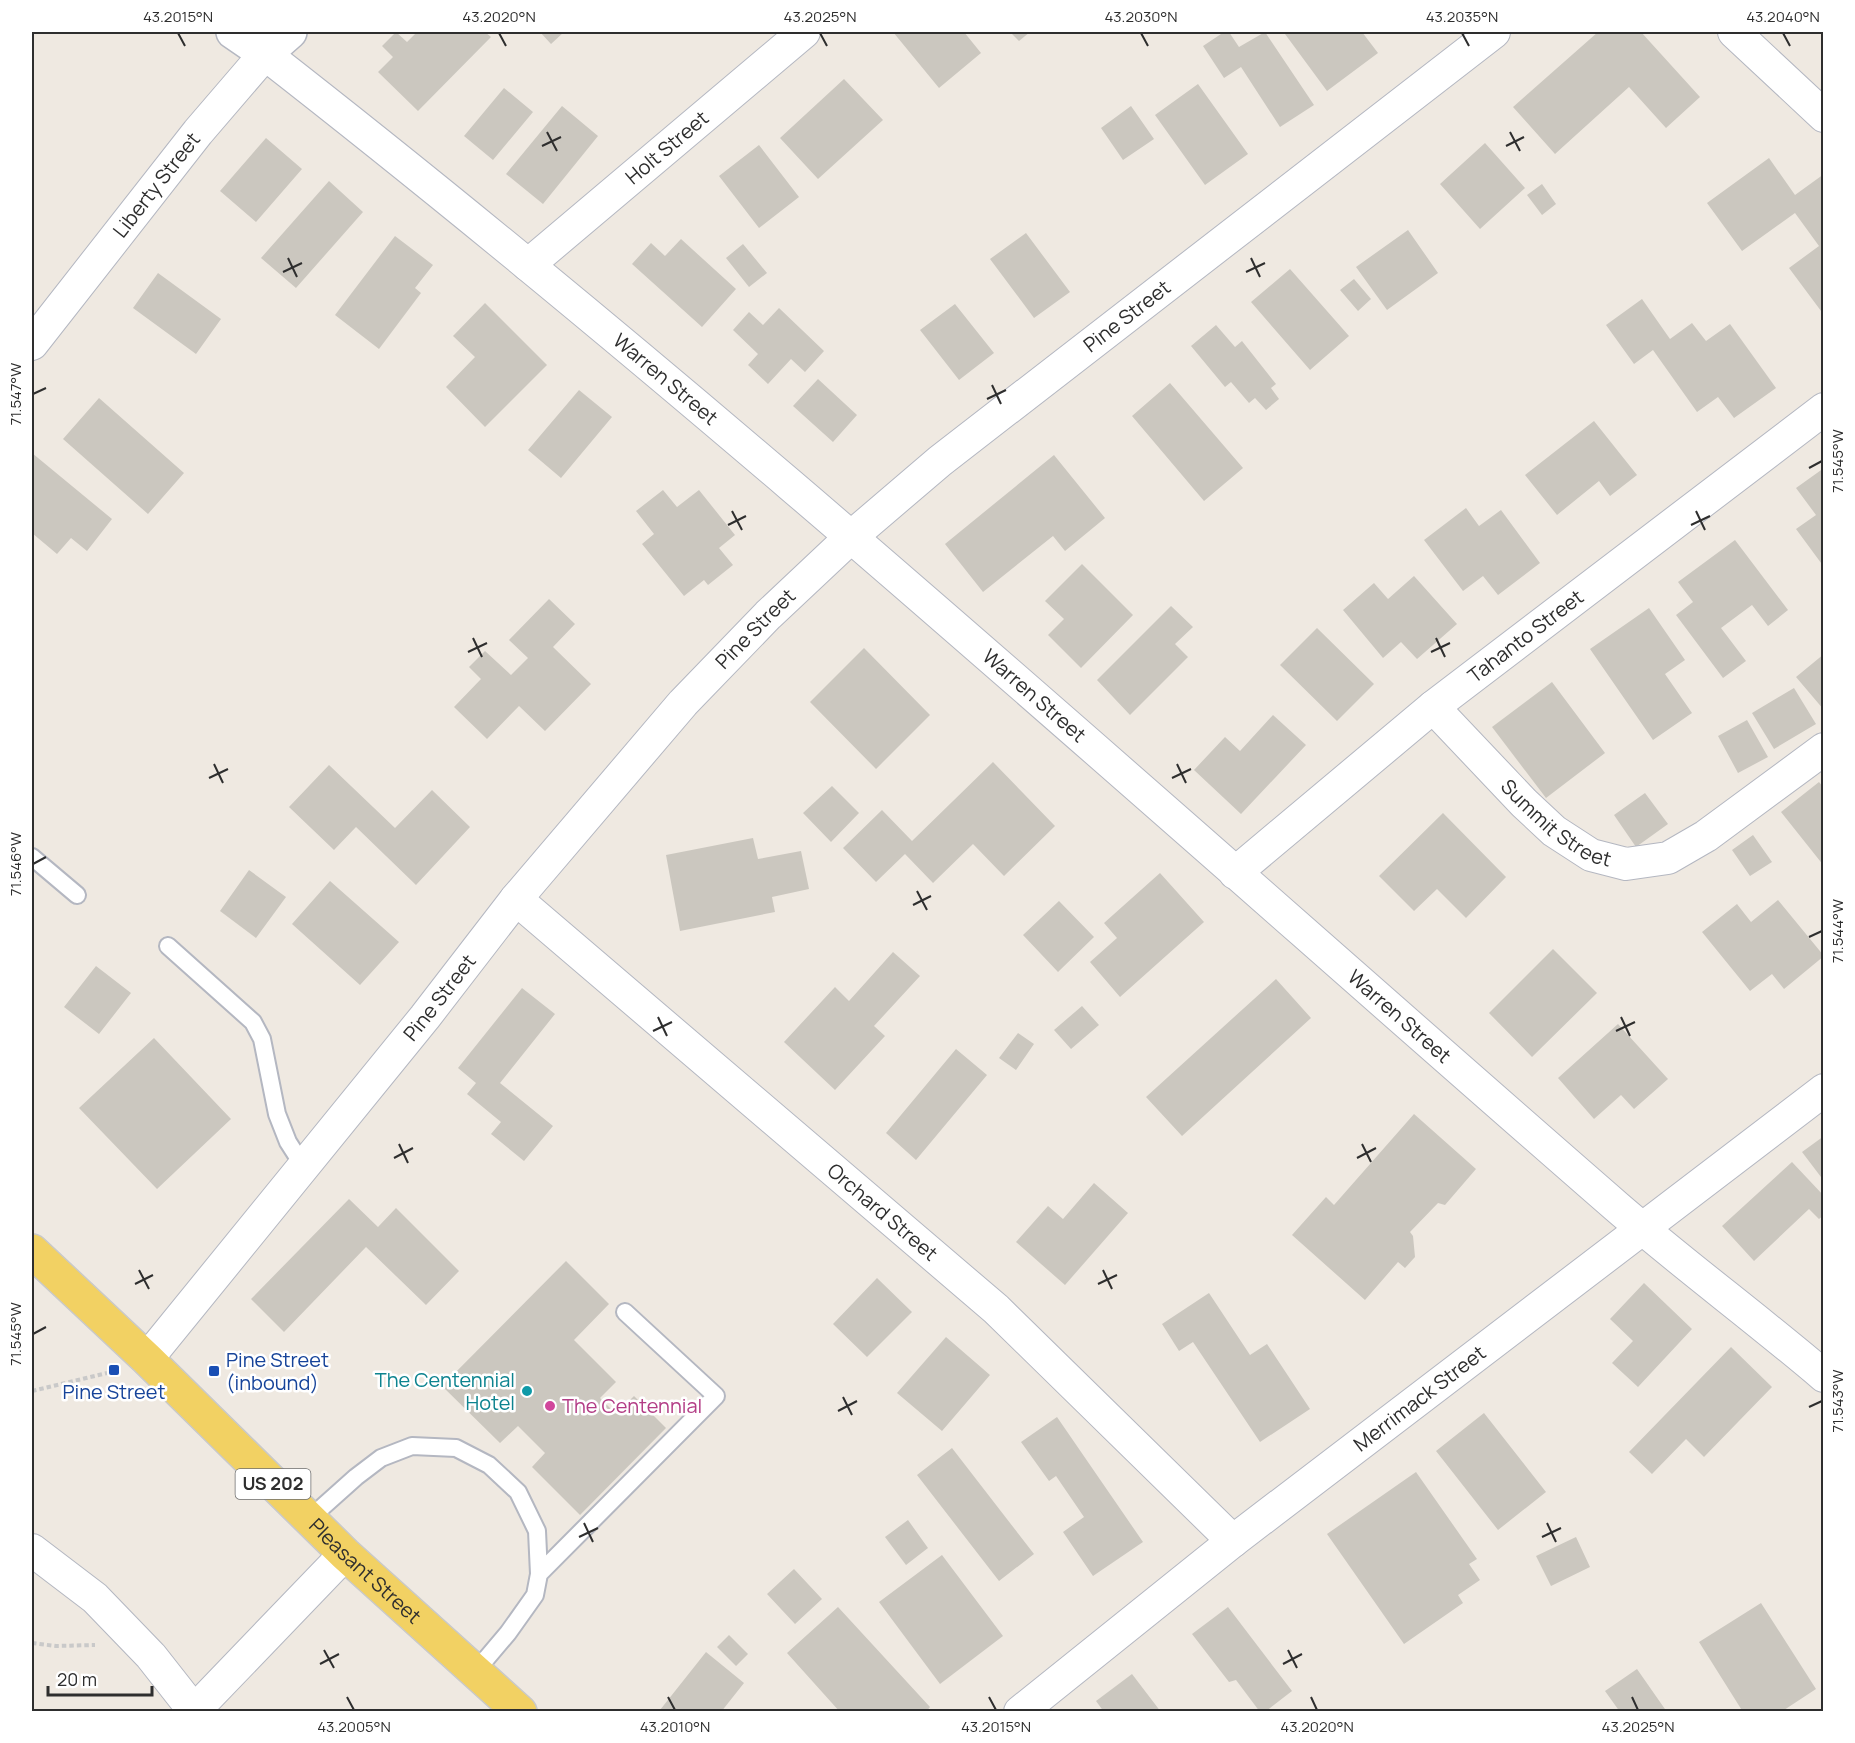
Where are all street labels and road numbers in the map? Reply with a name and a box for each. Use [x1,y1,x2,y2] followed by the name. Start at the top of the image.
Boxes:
[619,104,714,190] street label: Holt Street
[106,126,206,243] street label: Liberty Street
[1078,274,1176,358] street label: Pine Street
[608,327,724,431] street label: Warren Street
[709,582,801,674] street label: Pine Street
[1462,583,1589,689] street label: Tahanto Street
[977,643,1092,748] street label: Warren Street
[1495,773,1614,873] street label: Summit Street
[397,948,482,1046] street label: Pine Street
[1342,963,1457,1069] street label: Warren Street
[822,1157,944,1267] street label: Orchard Street
[1348,1339,1491,1457] street label: Merrimack Street
[236,1469,310,1499] road number: US 202
[303,1512,427,1629] street label: Pleasant Street

